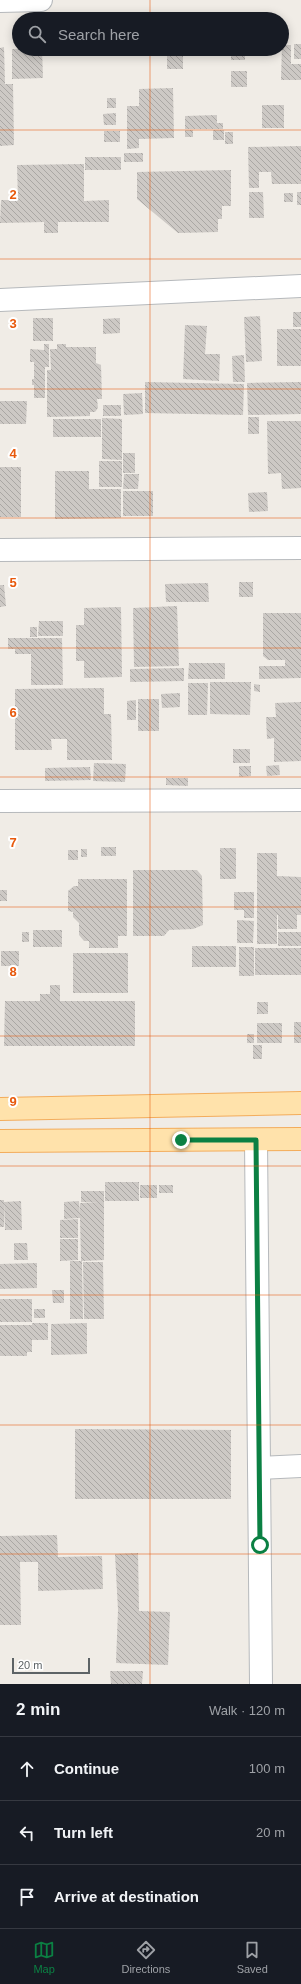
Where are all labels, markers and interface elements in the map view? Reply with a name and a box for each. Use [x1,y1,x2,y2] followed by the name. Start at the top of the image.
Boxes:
[12,12,289,56] search box
[26,23,48,45] icon: search
[58,26,140,43] text: Search here
[9,187,17,202] text: 2
[9,316,17,331] text: 3
[9,446,17,461] text: 4
[9,575,17,590] text: 5
[9,705,17,720] text: 6
[9,835,17,850] text: 7
[9,964,17,979] text: 8
[9,1094,17,1109] text: 9
[172,1131,190,1149] route end
[251,1536,269,1554] route start
[12,1656,90,1675] scale bar
[18,1659,42,1671] text: 20 m
[16,1700,60,1719] text: 2 min
[209,1703,285,1718] text: Walk · 120 m
[16,1758,38,1780] icon: ahead
[54,1760,119,1777] text: Continue
[249,1761,285,1776] text: 100 m
[16,1822,38,1844] icon: left
[54,1824,113,1841] text: Turn left
[256,1825,285,1840] text: 20 m
[16,1886,38,1908] icon: arrive
[54,1888,199,1905] text: Arrive at destination
[33,1939,55,1975] tab: Map
[121,1939,170,1975] tab: Directions
[237,1939,268,1975] tab: Saved

